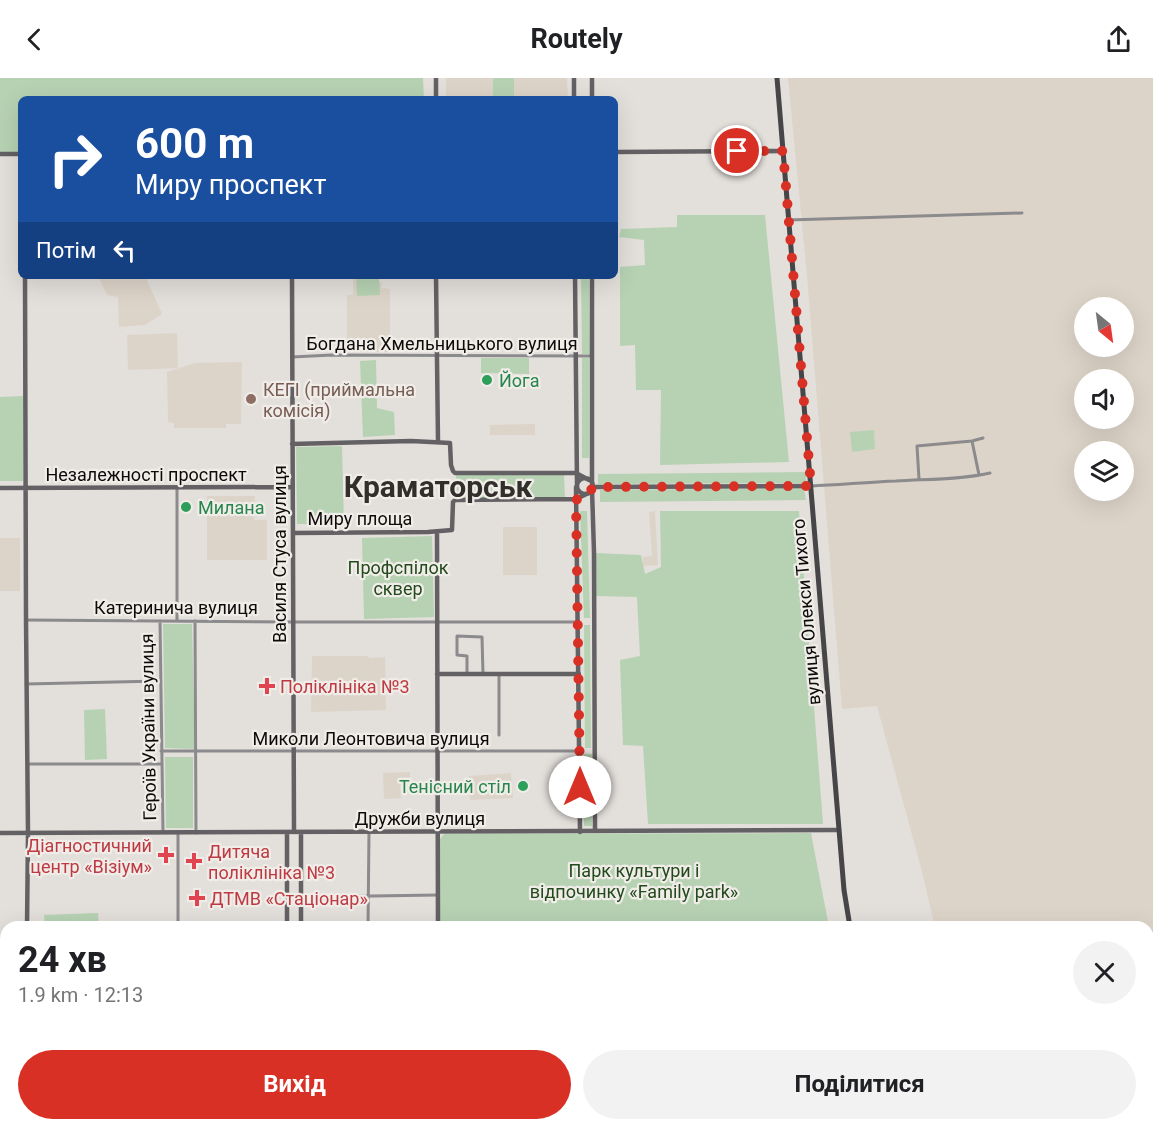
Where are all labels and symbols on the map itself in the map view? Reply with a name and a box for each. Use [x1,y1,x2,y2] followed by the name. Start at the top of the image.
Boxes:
[711,125,762,176] pin
[1074,297,1134,357] north arrow
[306,333,578,354] street label: Богдана Хмельницького вулиця
[499,370,539,391] place label: Йога
[480,373,494,387] marker: Йога
[263,379,415,422] place label: КЕГІ (приймальна комісія)
[244,392,258,406] marker: КЕГІ (приймальна комісія)
[45,464,247,485] street label: Незалежності проспект
[269,465,290,643] street label: Василя Стуса вулиця
[344,469,532,504] district label: Краматорськ
[198,497,264,518] place label: Милана
[179,500,193,514] marker: Милана
[308,508,412,529] street label: Миру площа
[787,518,825,706] street label: вулиця Олекси Тихого
[348,557,449,599] park label: Профспілок сквер
[94,597,258,618] street label: Катеринича вулиця
[136,633,160,821] street label: Героїв України вулиця
[280,676,410,697] place label: Поліклініка №3
[258,677,276,695] marker: Поліклініка №3
[252,728,490,749] street label: Миколи Леонтовича вулиця
[548,755,612,819] position arrow
[399,776,511,797] place label: Тенісний стіл
[516,779,530,793] marker: Тенісний стіл
[355,808,485,829] street label: Дружби вулиця
[27,835,152,877] place label: Діагностичний центр «Візіум»
[208,841,335,883] place label: Дитяча поліклініка №3
[157,846,175,864] marker: Діагностичний центр «Візіум»
[185,852,203,870] marker: Дитяча поліклініка №3
[530,860,738,902] park label: Парк культури і відпочинку «Family park»
[210,888,368,909] place label: ДТМВ «Стаціонар»
[188,889,206,907] marker: ДТМВ «Стаціонар»

